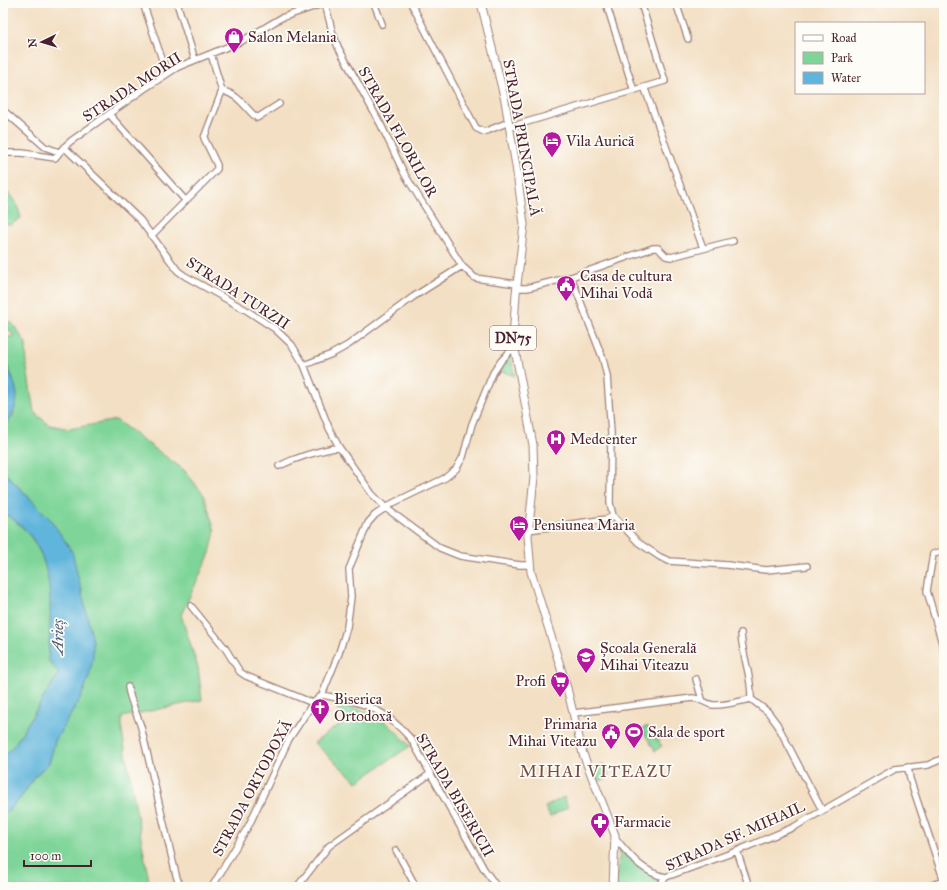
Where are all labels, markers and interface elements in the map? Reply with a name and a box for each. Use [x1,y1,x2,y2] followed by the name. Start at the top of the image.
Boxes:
[22,22,62,62] north arrow
[795,22,925,94] legend
[223,26,245,54] shop icon: Salon Melania
[248,28,337,46] place label: Salon Melania
[831,31,857,45] text: Road
[26,37,39,48] text: N
[79,48,185,126] street label: STRADA MORII
[831,51,853,65] text: Park
[499,58,545,218] street label: STRADA PRINCIPALĂ
[355,64,442,201] street label: STRADA FLORILOR
[831,71,861,85] text: Water
[541,130,563,158] hotel icon: Vila Aurică
[565,132,635,150] place label: Vila Aurică
[183,253,293,333] street label: STRADA TURZII
[580,267,673,302] place label: Casa de cultura Mihai Vodă
[555,274,577,302] public building icon: Casa de cultura Mihai Vodă
[490,326,536,350] road number: DN75
[545,428,567,456] hospital icon: Medcenter
[570,430,637,448] place label: Medcenter
[508,514,530,542] hotel icon: Pensiunea Maria
[533,516,636,534] place label: Pensiunea Maria
[48,619,67,657] water label: Arieș
[600,639,697,674] place label: Școala Generală Mihai Viteazu
[575,646,597,674] school or university icon: Școala Generală Mihai Viteazu
[549,670,571,698] supermarket icon: Profi
[516,672,546,690] place label: Profi
[334,690,393,725] place label: Biserica Ortodoxă
[309,697,331,725] church icon: Biserica Ortodoxă
[508,715,598,750] place label: Primaria Mihai Viteazu
[208,717,296,859] street label: STRADA ORTODOXĂ
[623,721,645,749] sports icon: Sala de sport
[600,722,622,750] public building icon: Primaria Mihai Viteazu
[648,723,726,741] place label: Sala de sport
[412,730,498,860] street label: STRADA BISERICII
[519,761,673,782] district label: MIHAI VITEAZU
[662,797,808,875] street label: STRADA SF. MIHAIL
[589,811,611,839] pharmacy icon: Farmacie
[614,813,671,831] place label: Farmacie
[24,842,91,868] scale bar
[30,849,61,863] text: 100 m

